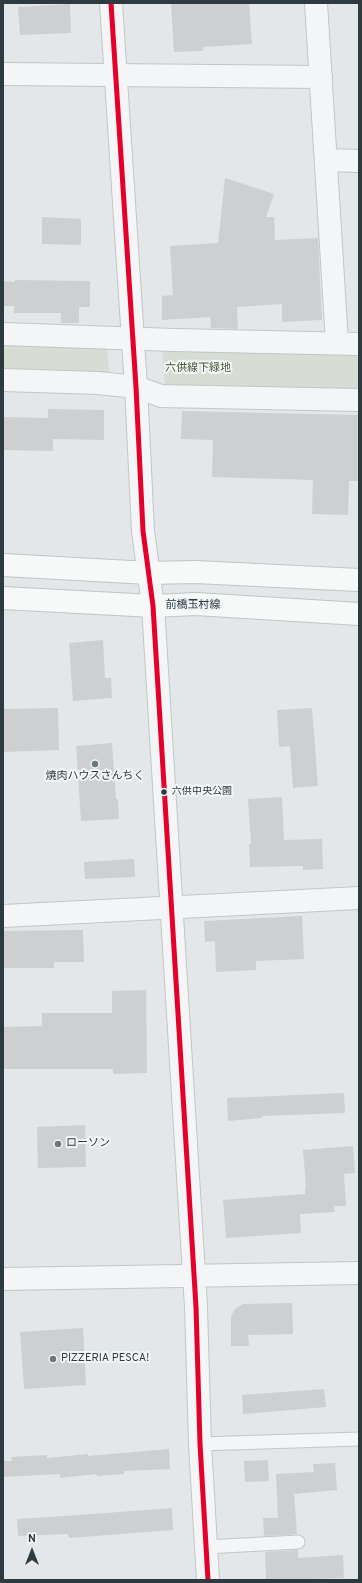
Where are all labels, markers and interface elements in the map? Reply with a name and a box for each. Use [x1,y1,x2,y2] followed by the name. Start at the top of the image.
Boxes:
[165,362,231,376] park label: 六供線下緑地
[166,599,220,613] street label: 前橋玉村線
[90,759,100,769] marker: 焼肉ハウスさんちく
[46,770,144,784] place label: 焼肉ハウスさんちく
[172,786,232,798] place label: 六供中央公園
[159,787,169,797] marker: 六供中央公園
[66,1137,110,1151] place label: ローソン
[53,1139,63,1149] marker: ローソン
[61,1352,149,1366] place label: PIZZERIA PESCA!
[48,1354,58,1364] marker: PIZZERIA PESCA!
[12,1531,52,1571] north arrow
[28,1532,36,1546] text: N

